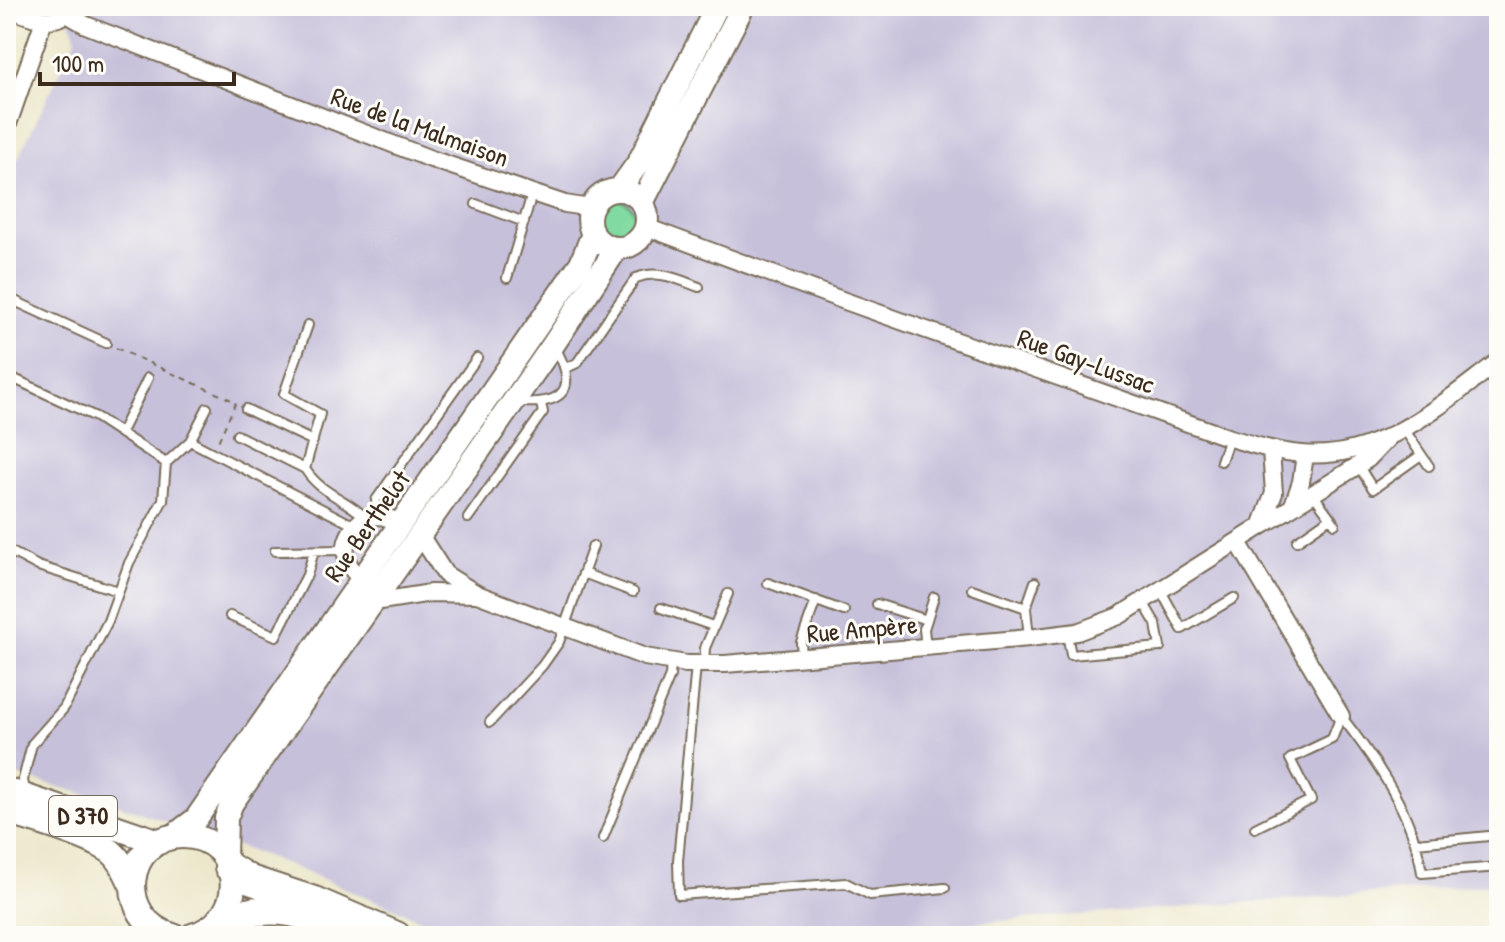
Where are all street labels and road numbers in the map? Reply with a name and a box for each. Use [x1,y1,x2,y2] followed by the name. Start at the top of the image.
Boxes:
[327,78,514,175] street label: Rue de la Malmaison
[1013,320,1159,401] street label: Rue Gay-Lussac
[315,462,418,588] street label: Rue Berthelot
[805,606,919,651] street label: Rue Ampère
[49,796,117,836] road number: D 370

